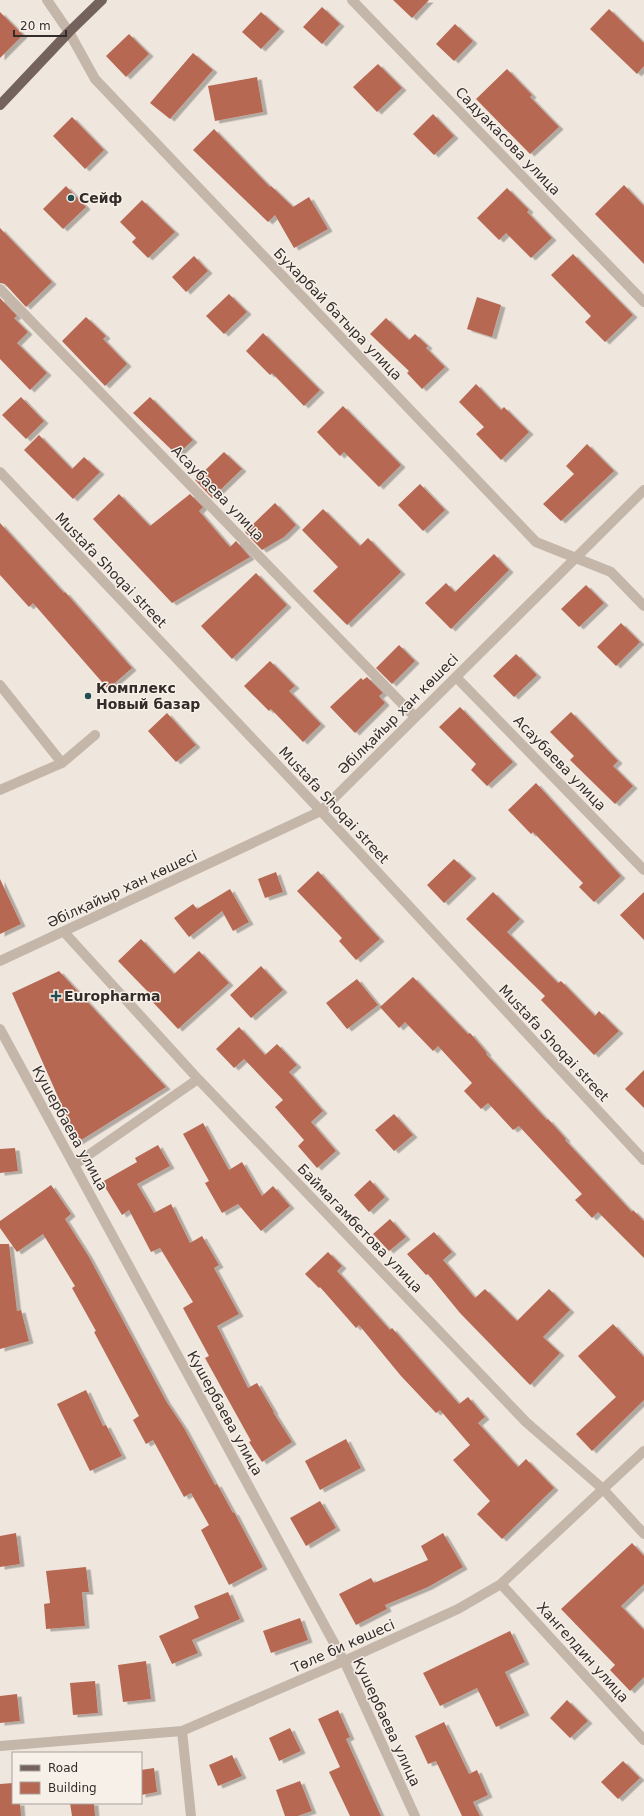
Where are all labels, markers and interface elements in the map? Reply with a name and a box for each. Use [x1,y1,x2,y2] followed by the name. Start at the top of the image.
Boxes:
[14,12,66,38] scale bar
[20,19,51,33] text: 20 m
[452,84,564,198] street label: Садуакасова улица
[79,190,123,206] place label: Сейф
[66,193,76,203] marker: Сейф
[271,245,405,383] street label: Бухарбай батыра улица
[169,442,267,544] street label: Асаубаева улица
[52,509,170,631] street label: Mustafa Shoqai street
[335,651,461,777] street label: Әбілқайыр хан көшесі
[96,680,200,712] place label: Комплекс Новый базар
[83,691,93,701] marker: Комплекс Новый базар
[511,712,609,814] street label: Асаубаева улица
[276,743,392,867] street label: Mustafa Shoqai street
[45,847,199,931] street label: Әбілқайыр хан көшесі
[496,981,612,1105] street label: Mustafa Shoqai street
[64,988,160,1004] place label: Europharma
[51,991,61,1001] marker: Europharma
[29,1063,111,1193] street label: Кушербаева улица
[294,1160,426,1296] street label: Баймагамбетова улица
[184,1348,266,1478] street label: Кушербаева улица
[534,1599,632,1705] street label: Хангелдин улица
[288,1616,397,1676] street label: Төле би көшесі
[350,1655,424,1789] street label: Кушербаева улица
[12,1752,142,1804] legend
[48,1761,78,1775] text: Road
[48,1781,97,1795] text: Building

